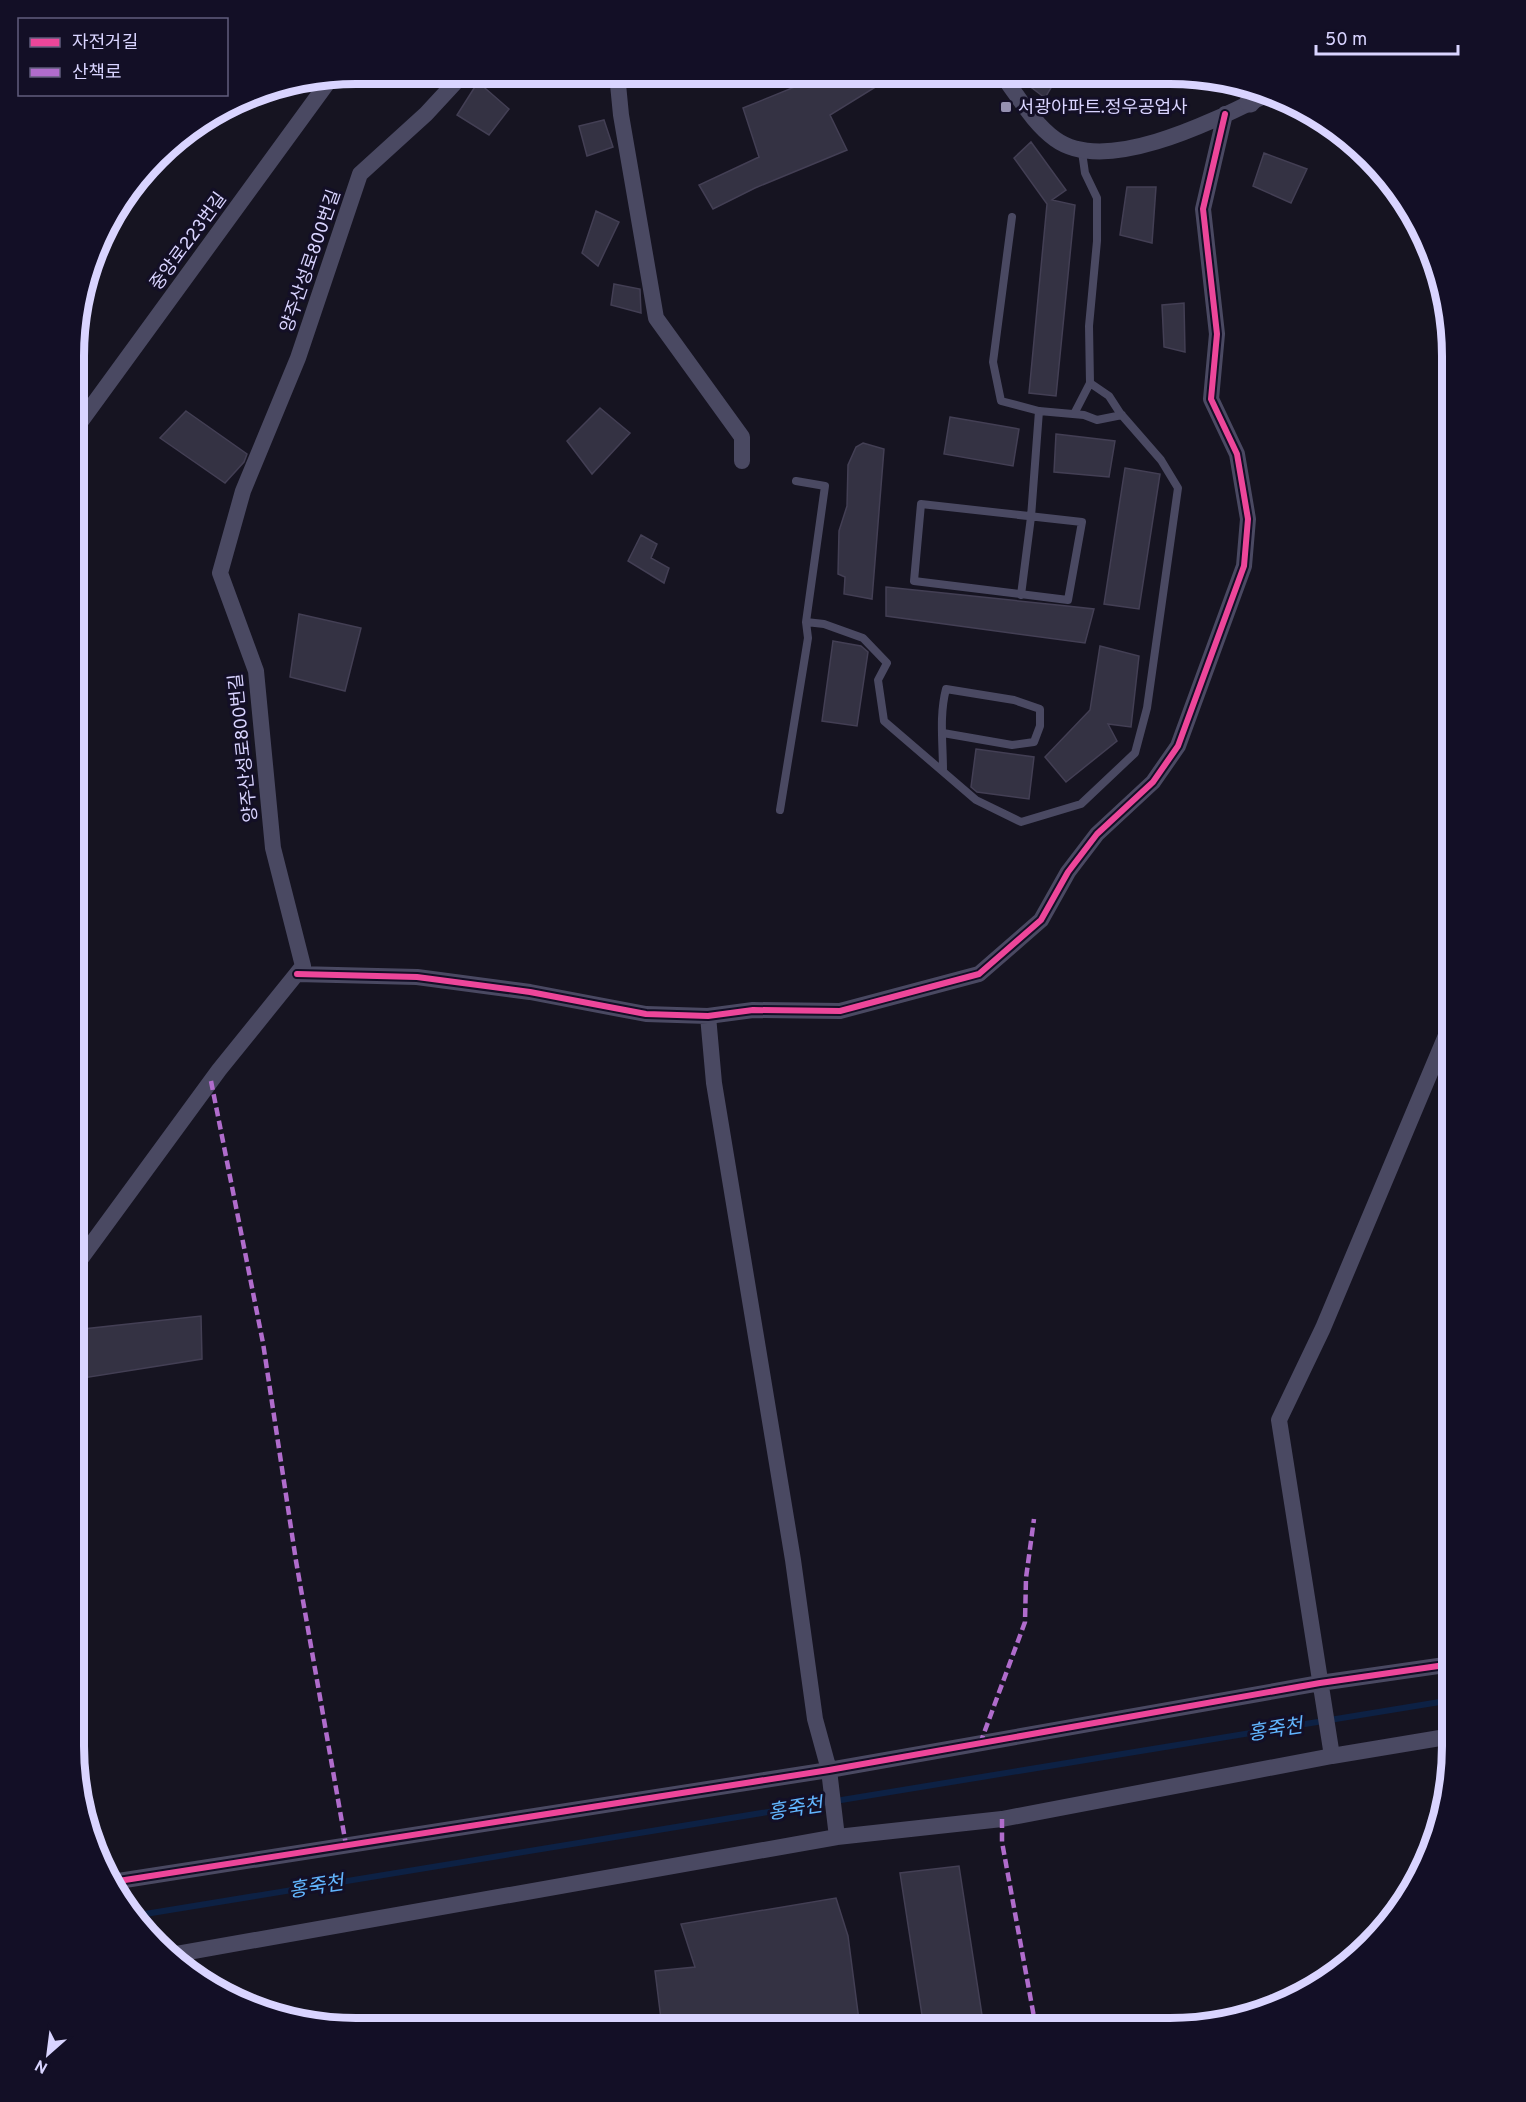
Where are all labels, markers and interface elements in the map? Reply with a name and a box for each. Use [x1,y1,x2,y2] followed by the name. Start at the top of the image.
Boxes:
[18,18,228,96] legend
[1316,18,1458,56] scale bar
[1325,29,1367,52] text: 50 m
[72,32,138,55] text: 자전거길
[72,62,122,85] text: 산책로
[1018,97,1188,120] place label: 서광아파트.정우공업사
[999,100,1013,114] marker: 서광아파트.정우공업사
[276,187,347,336] street label: 양주산성로800번길
[146,188,233,295] street label: 중앙로223번길
[225,672,264,823] street label: 양주산성로800번길
[1246,1713,1307,1748] water label: 홍죽천
[766,1792,827,1827] water label: 홍죽천
[287,1870,348,1905] water label: 홍죽천
[18,2024,78,2084] north arrow
[32,2054,52,2077] text: N

